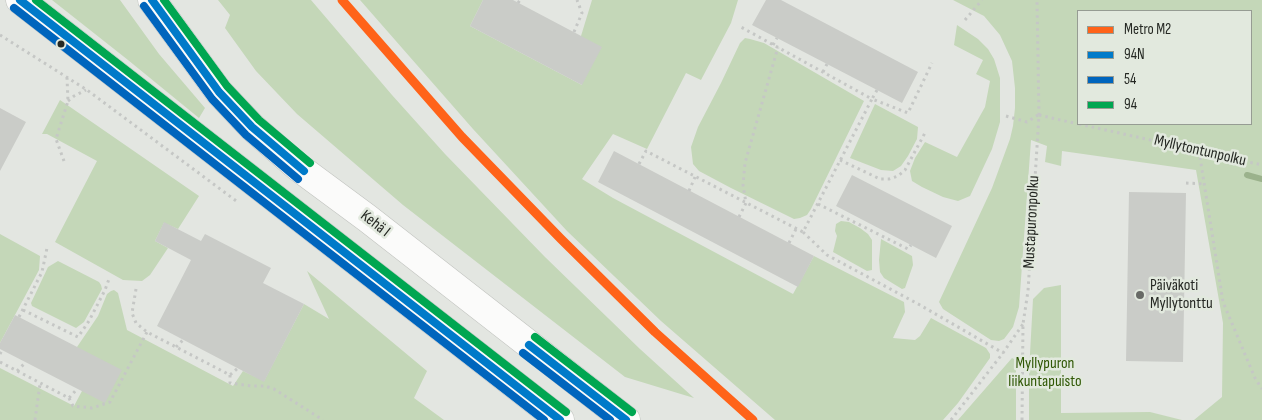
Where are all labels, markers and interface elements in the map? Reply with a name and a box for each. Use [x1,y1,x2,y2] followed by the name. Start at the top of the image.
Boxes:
[1077,10,1252,125] legend
[1124,20,1171,39] text: Metro M2
[56,39,66,49] unlabelled marker
[1124,45,1145,64] text: 94N
[1124,70,1136,89] text: 54
[1124,95,1137,114] text: 94
[1152,131,1248,171] street label: Myllytontunpolku
[1020,175,1044,269] street label: Mustapuronpolku
[356,207,394,241] street label: Kehä I
[1150,276,1213,314] place label: Päiväkoti Myllytonttu
[1134,289,1146,301] marker: Päiväkoti Myllytonttu
[1008,354,1082,392] park label: Myllypuron liikuntapuisto

